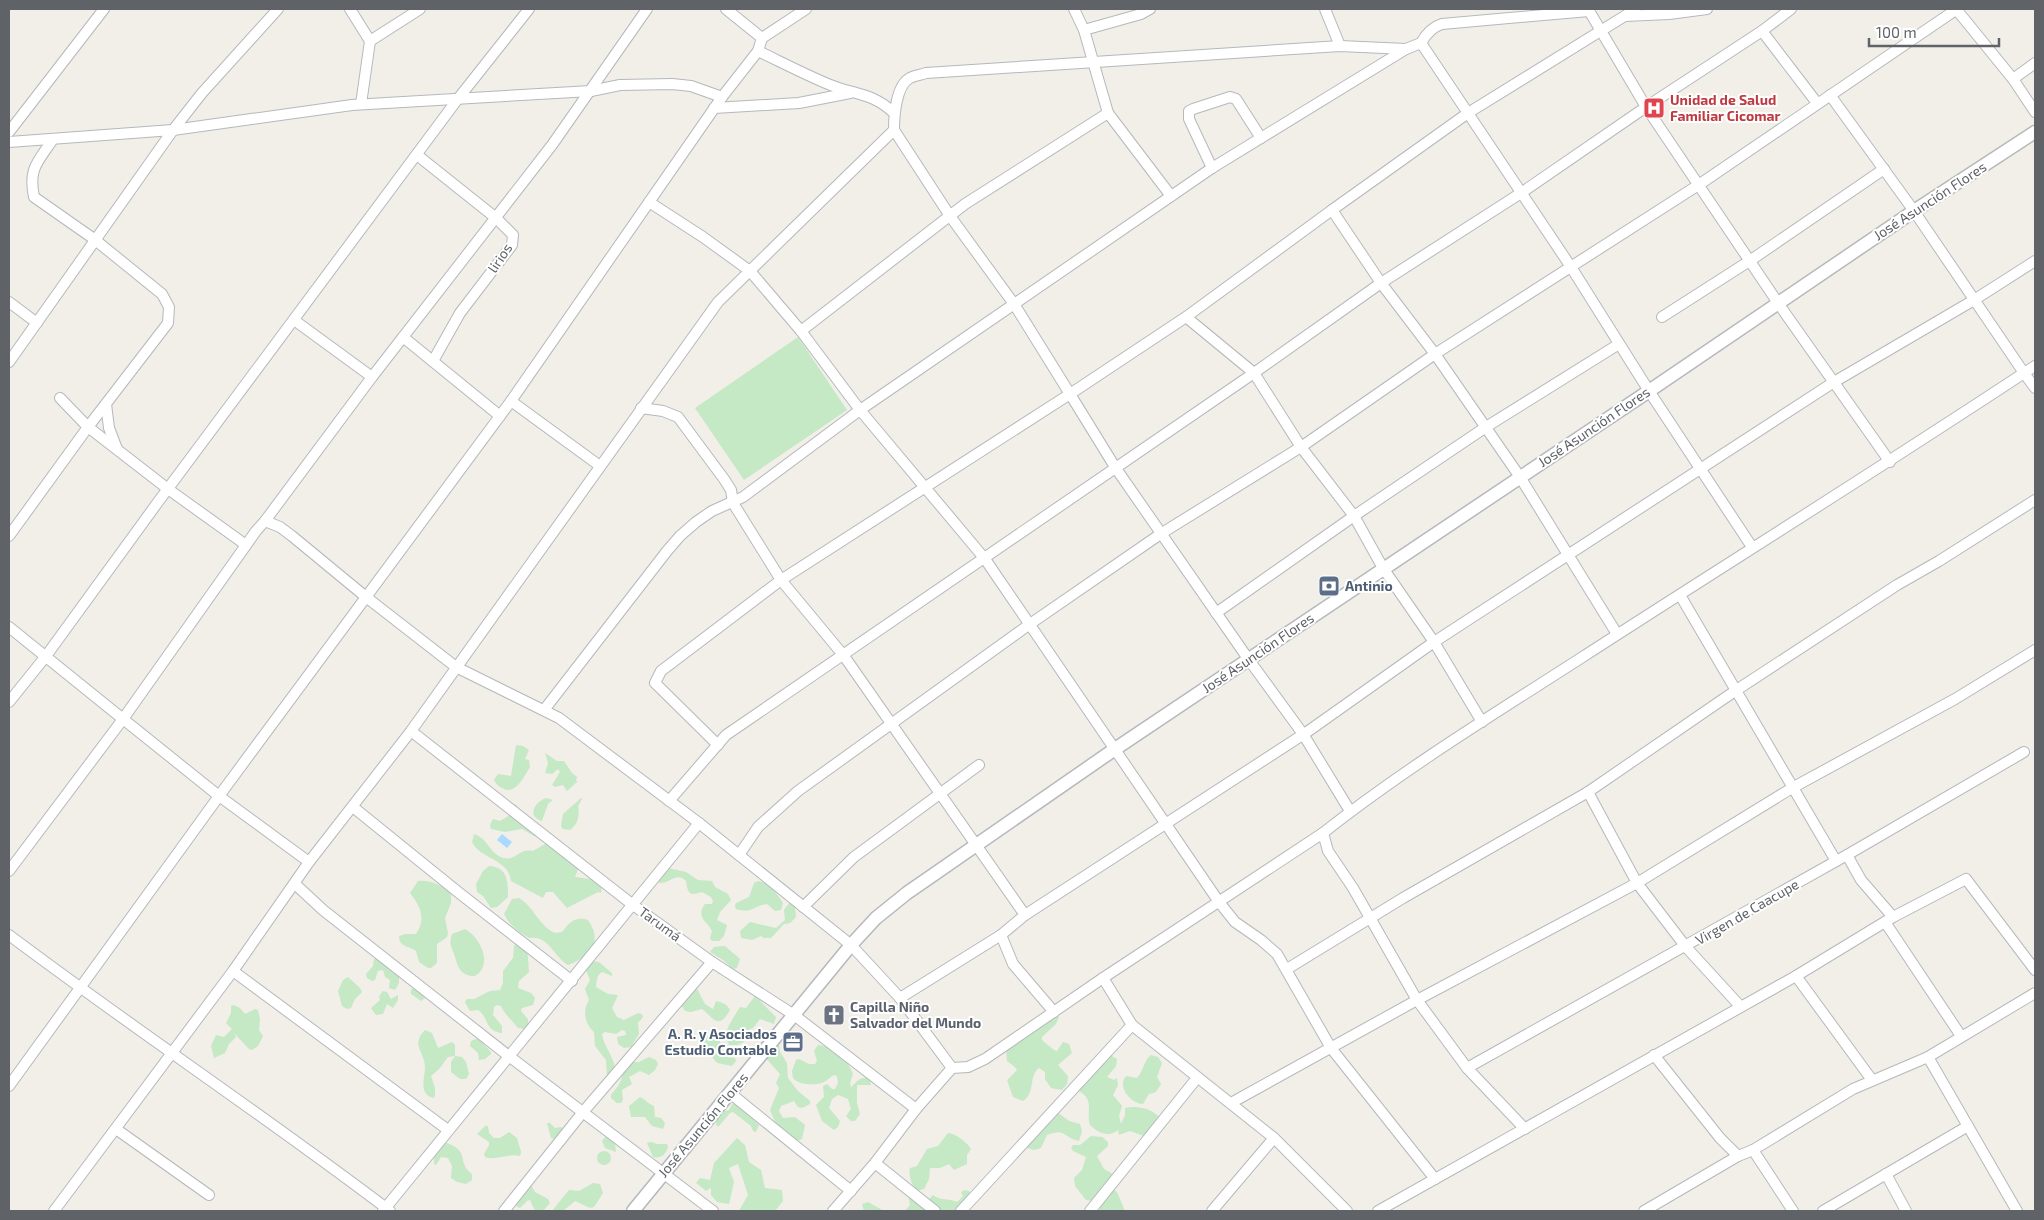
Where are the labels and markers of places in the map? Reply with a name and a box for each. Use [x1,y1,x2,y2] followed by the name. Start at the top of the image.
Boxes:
[1670,91,1781,124] place label: Unidad de Salud Familiar Cicomar
[1642,96,1666,120] hospital icon: Unidad de Salud Familiar Cicomar
[1317,574,1341,598] bank icon: Antinio
[1345,577,1393,594] place label: Antinio
[850,998,981,1031] place label: Capilla Niño Salvador del Mundo
[822,1003,846,1027] church icon: Capilla Niño Salvador del Mundo
[664,1025,777,1058] place label: A. R. y Asociados Estudio Contable
[781,1030,805,1054] office icon: A. R. y Asociados Estudio Contable

